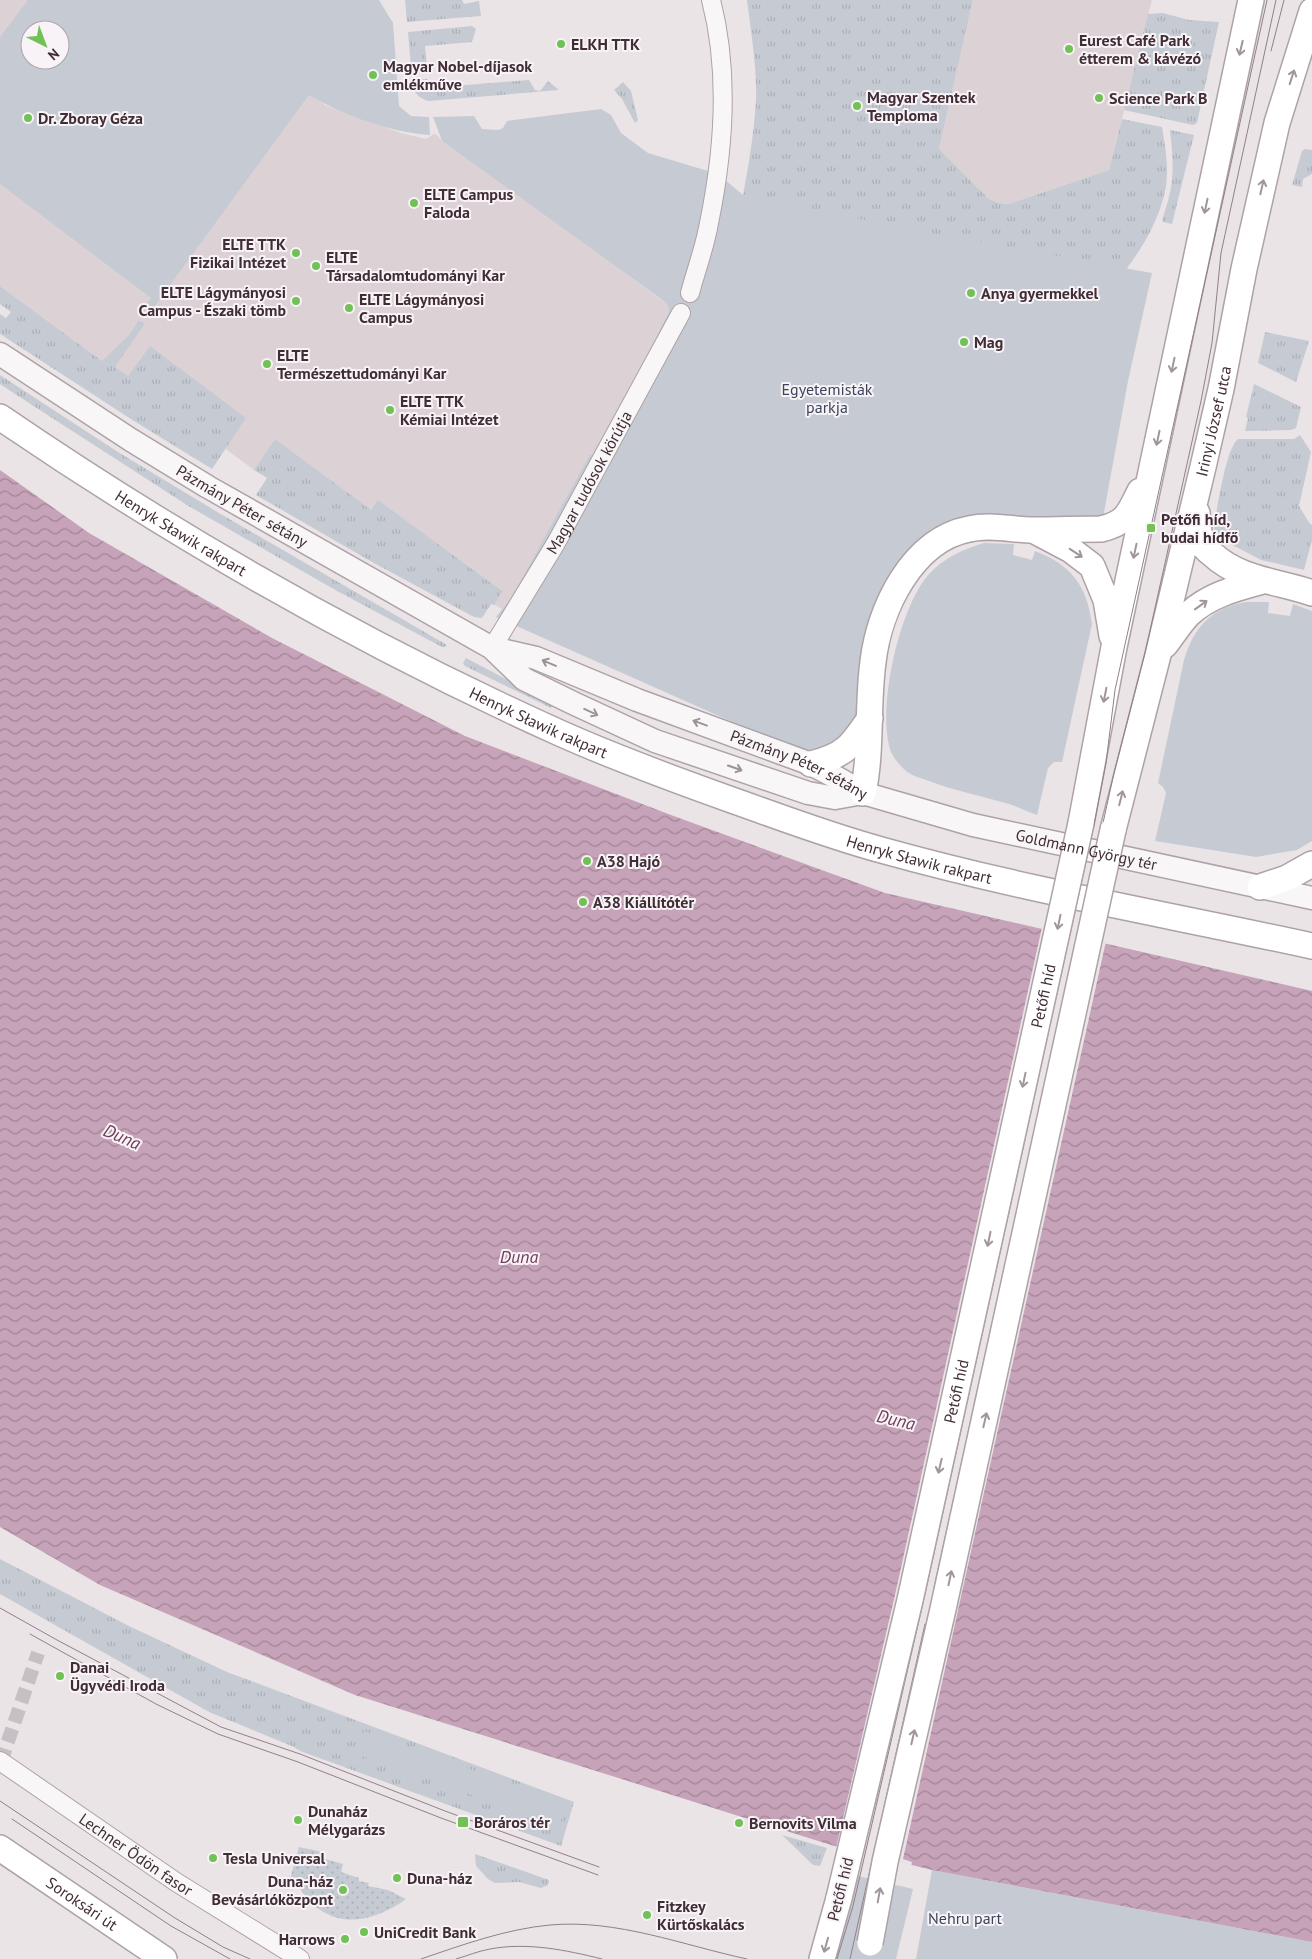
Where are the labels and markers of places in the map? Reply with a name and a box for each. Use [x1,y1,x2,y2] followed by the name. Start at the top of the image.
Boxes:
[1079,30,1202,68] place label: Eurest Café Park étterem & kávézó
[571,34,640,54] place label: ELKH TTK
[555,38,567,50] marker: ELKH TTK
[1063,43,1075,55] marker: Eurest Café Park étterem & kávézó
[383,56,532,94] place label: Magyar Nobel-díjasok emlékműve
[367,69,379,81] marker: Magyar Nobel-díjasok emlékműve
[867,87,976,125] place label: Magyar Szentek Temploma
[1109,88,1208,108] place label: Science Park B
[1093,92,1105,104] marker: Science Park B
[851,100,863,112] marker: Magyar Szentek Temploma
[38,108,143,128] place label: Dr. Zboray Géza
[22,112,34,124] marker: Dr. Zboray Géza
[424,184,514,222] place label: ELTE Campus Faloda
[408,197,420,209] marker: ELTE Campus Faloda
[190,234,286,272] place label: ELTE TTK Fizikai Intézet
[290,247,302,259] marker: ELTE TTK Fizikai Intézet
[326,247,505,285] place label: ELTE Társadalomtudományi Kar
[310,260,322,272] marker: ELTE Társadalomtudományi Kar
[138,282,286,320] place label: ELTE Lágymányosi Campus - Északi tömb
[981,283,1099,303] place label: Anya gyermekkel
[965,287,977,299] marker: Anya gyermekkel
[359,289,484,327] place label: ELTE Lágymányosi Campus
[290,295,302,307] marker: ELTE Lágymányosi Campus - Északi tömb
[343,302,355,314] marker: ELTE Lágymányosi Campus
[974,332,1003,352] place label: Mag
[958,336,970,348] marker: Mag
[277,345,447,383] place label: ELTE Természettudományi Kar
[261,358,273,370] marker: ELTE Természettudományi Kar
[400,391,499,429] place label: ELTE TTK Kémiai Intézet
[384,404,396,416] marker: ELTE TTK Kémiai Intézet
[1161,509,1239,547] place label: Petőfi híd, budai hídfő
[1145,522,1157,534] marker: Petőfi híd, budai hídfő
[597,851,661,871] place label: A38 Hajó
[581,855,593,867] marker: A38 Hajó
[593,892,694,912] place label: A38 Kiállítótér
[577,896,589,908] marker: A38 Kiállítótér
[70,1657,165,1695] place label: Danai Ügyvédi Iroda
[54,1670,66,1682] marker: Danai Ügyvédi Iroda
[308,1801,386,1839] place label: Dunaház Mélygarázs
[474,1812,550,1832] place label: Boráros tér
[749,1813,857,1833] place label: Bernovits Vilma
[292,1814,304,1826] marker: Dunaház Mélygarázs
[456,1815,470,1829] marker: Boráros tér
[733,1817,745,1829] marker: Bernovits Vilma
[223,1848,326,1868] place label: Tesla Universal
[207,1852,219,1864] marker: Tesla Universal
[407,1868,472,1888] place label: Duna-ház
[211,1871,333,1909] place label: Duna-ház Bevásárlóközpont
[391,1872,403,1884] marker: Duna-ház
[337,1884,349,1896] marker: Duna-ház Bevásárlóközpont
[657,1896,745,1934] place label: Fitzkey Kürtőskalács
[641,1909,653,1921] marker: Fitzkey Kürtőskalács
[374,1922,476,1942] place label: UniCredit Bank
[358,1926,370,1938] marker: UniCredit Bank
[279,1929,335,1949] place label: Harrows
[339,1933,351,1945] marker: Harrows

